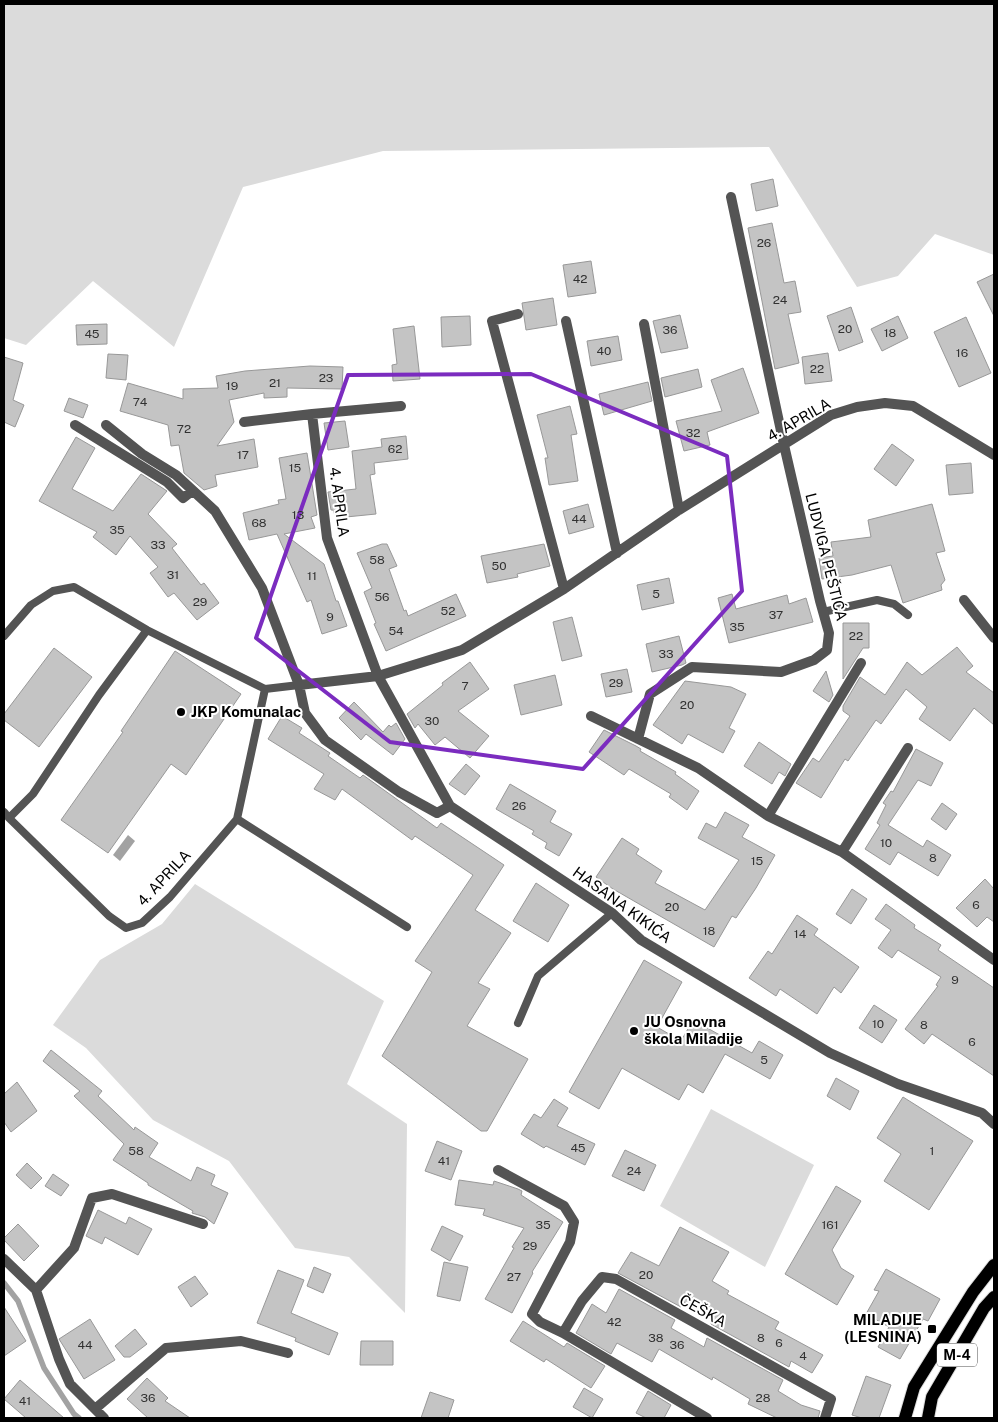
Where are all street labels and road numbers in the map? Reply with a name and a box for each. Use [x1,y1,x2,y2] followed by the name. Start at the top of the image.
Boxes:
[764,394,834,445] street label: 4. APRILA
[326,466,353,538] street label: 4. APRILA
[802,491,852,623] street label: LUDVIGA PEŠTIĆA
[133,846,194,909] street label: 4. APRILA
[570,862,676,946] street label: HASANA KIKIĆA
[677,1291,730,1330] street label: ČEŠKA
[937,1344,977,1366] road number: M-4

